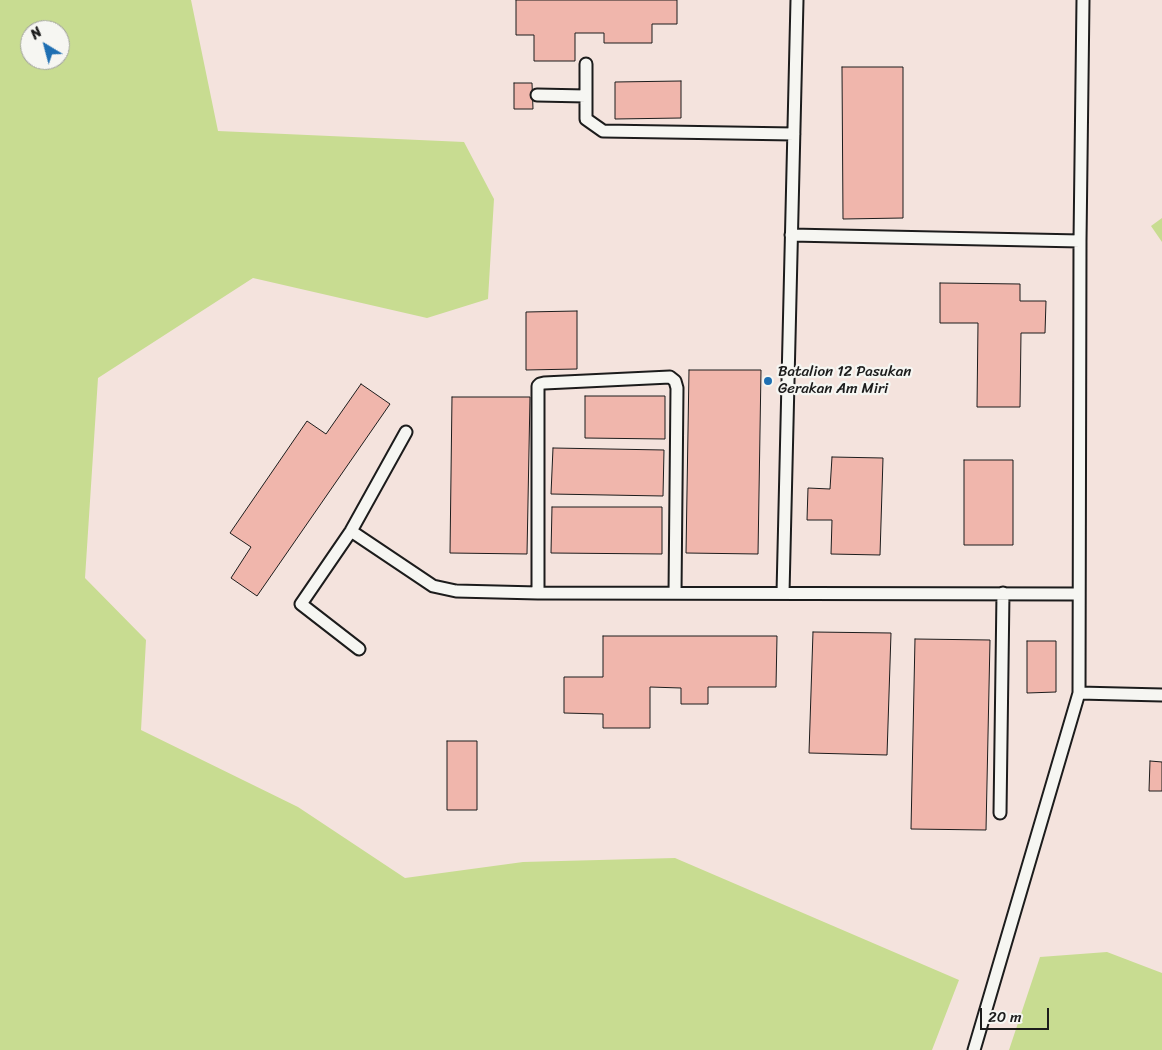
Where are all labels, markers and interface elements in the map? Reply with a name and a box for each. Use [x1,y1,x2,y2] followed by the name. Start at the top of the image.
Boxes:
[20,20,70,70] north arrow
[25,21,48,46] text: N
[778,363,911,398] place label: Batalion 12 Pasukan Gerakan Am Miri
[762,375,774,387] marker: Batalion 12 Pasukan Gerakan Am Miri
[982,998,1051,1030] scale bar
[988,1004,1022,1030] text: 20 m

